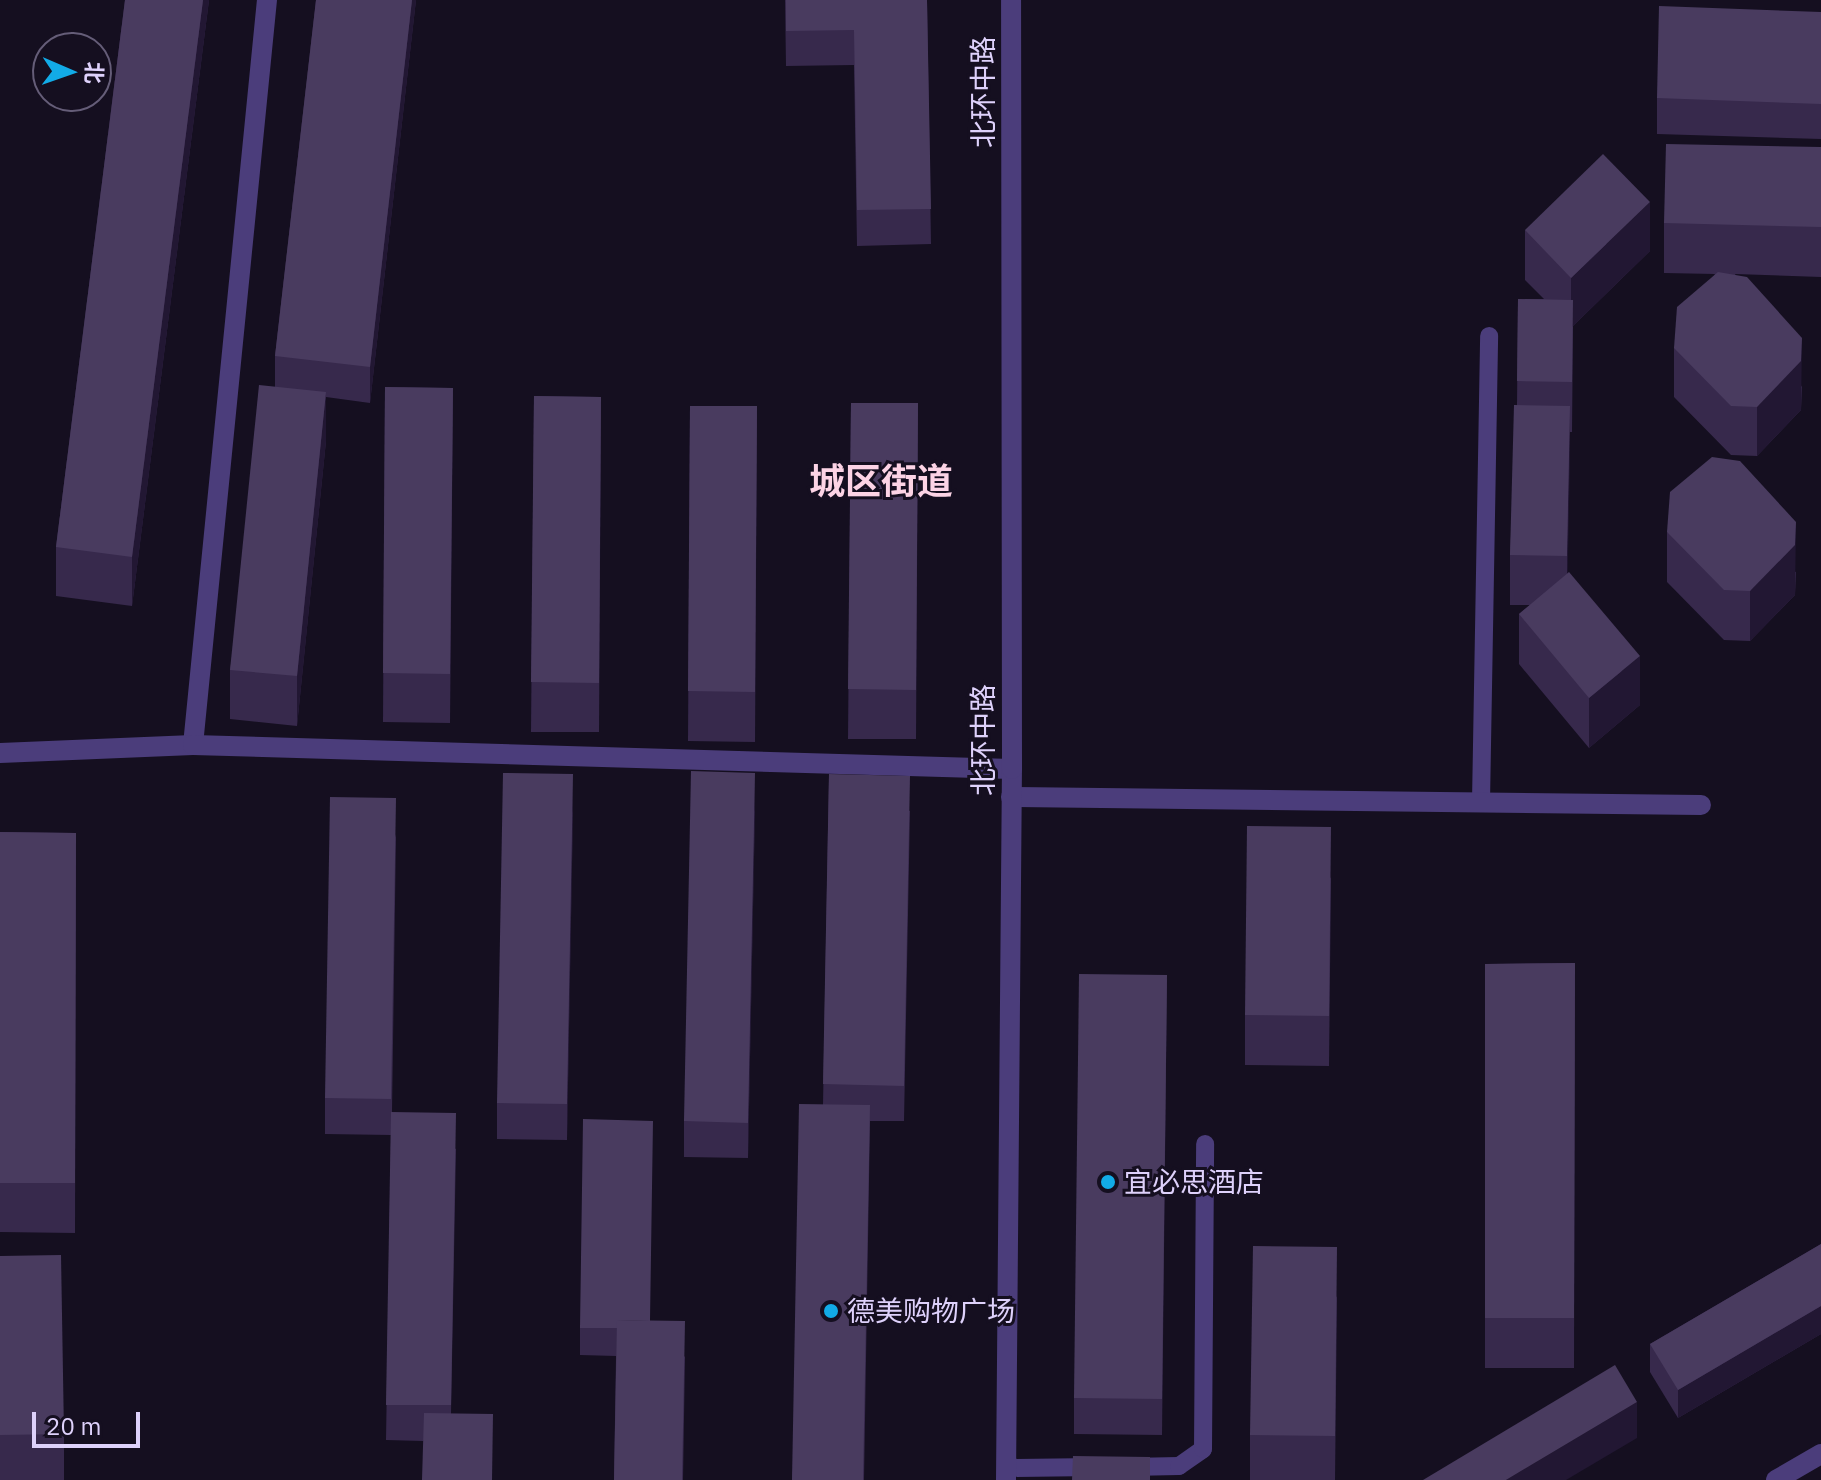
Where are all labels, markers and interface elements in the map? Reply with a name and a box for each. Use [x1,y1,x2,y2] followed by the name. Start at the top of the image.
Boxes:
[32,32,112,112] north arrow
[966,36,1000,148] street label: 北环中路
[80,61,109,84] text: 北
[809,459,953,503] district label: 城区街道
[966,684,1000,796] street label: 北环中路
[1124,1165,1264,1199] place label: 宜必思酒店
[1099,1173,1117,1191] marker: 宜必思酒店
[847,1294,1015,1328] place label: 德美购物广场
[822,1302,840,1320] marker: 德美购物广场
[36,1396,144,1446] scale bar
[46,1410,101,1442] text: 20 m

